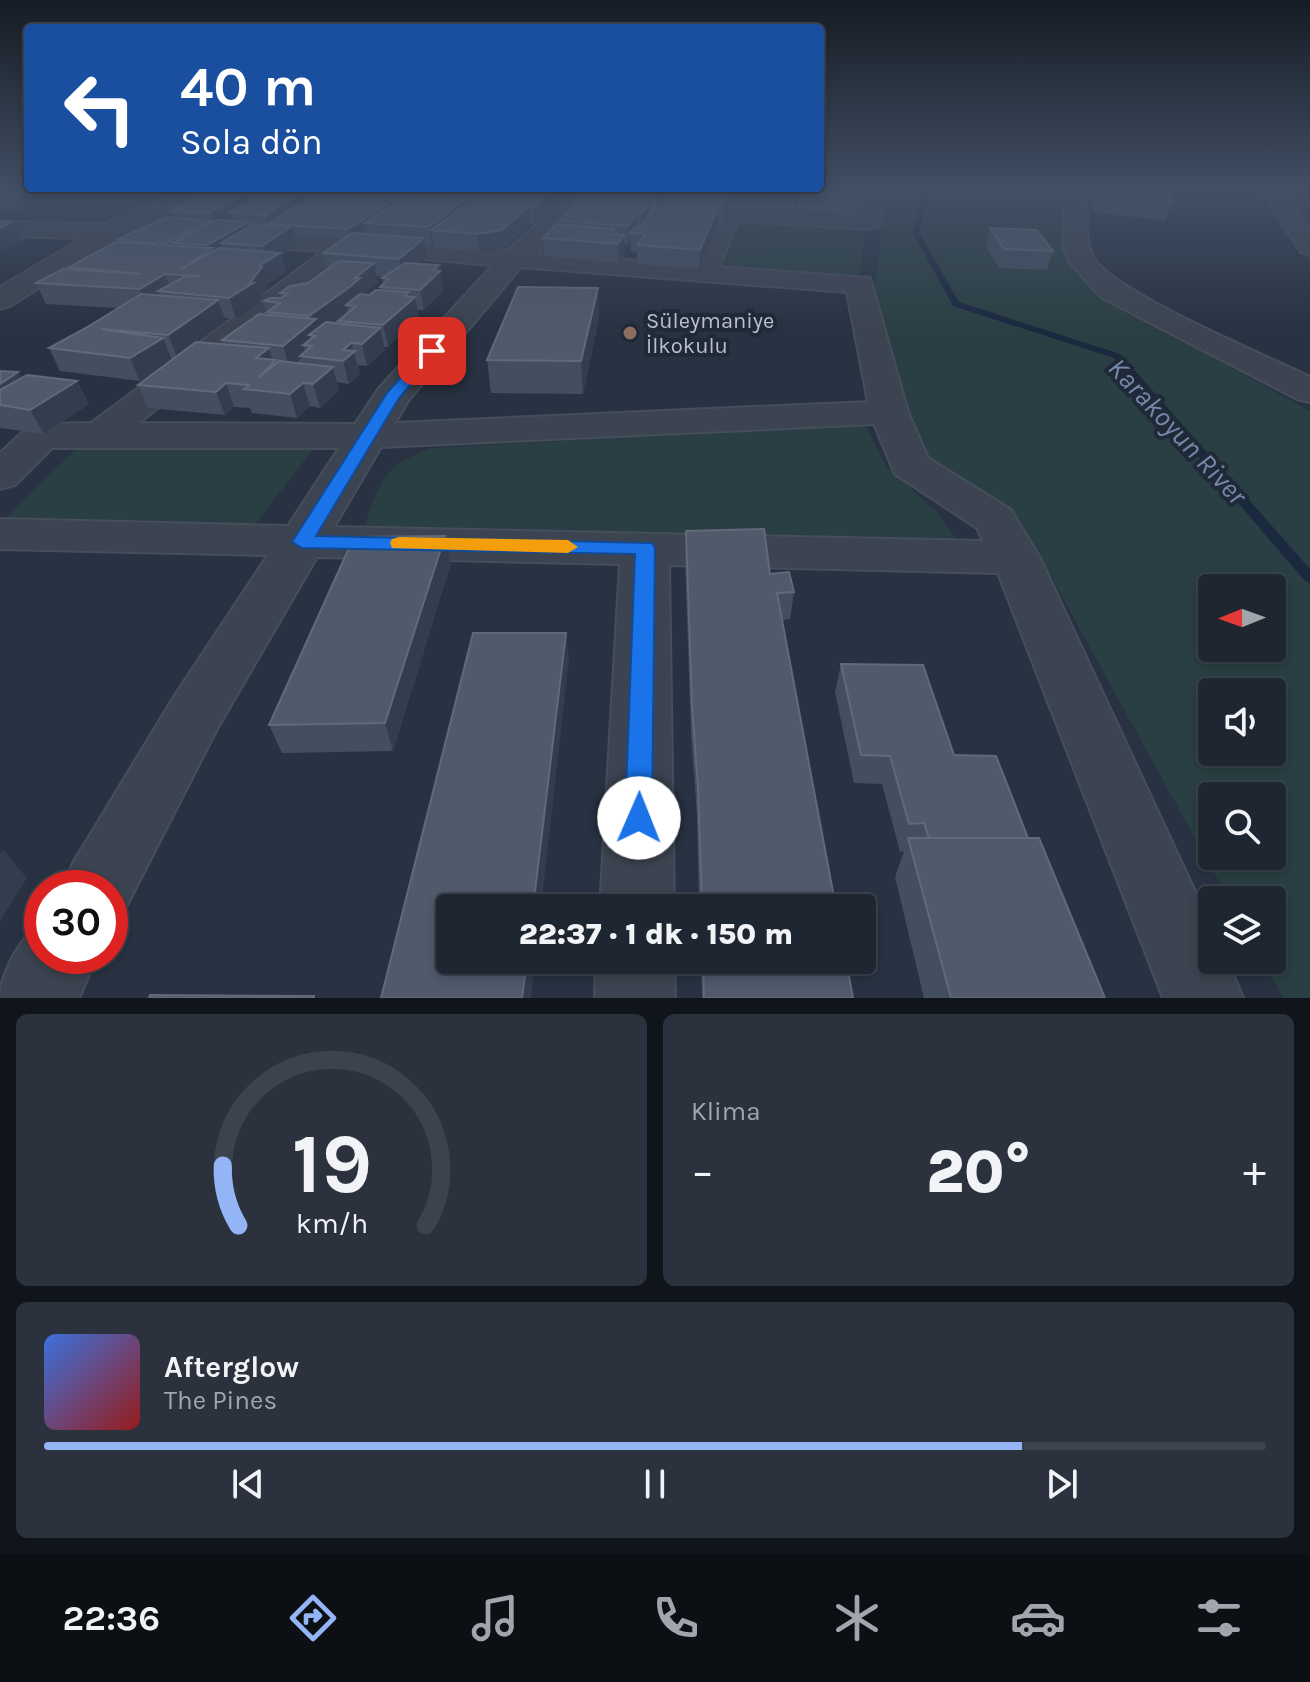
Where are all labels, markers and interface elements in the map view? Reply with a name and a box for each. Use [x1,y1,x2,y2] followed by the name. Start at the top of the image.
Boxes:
[180,54,316,119] text: 40 m
[48,56,152,160] icon: left
[180,121,323,163] text: Sola dön
[646,308,774,359] place label: Süleymaniye İlkokulu
[398,317,466,385] pin
[621,324,639,342] marker: Süleymaniye İlkokulu
[410,329,454,373] icon: arrive
[1101,351,1255,512] water label: Karakoyun River
[1198,574,1286,662] north arrow
[1198,574,1286,974] map controls
[1198,678,1286,766] button: sound
[597,776,681,860] position arrow
[1198,782,1286,870] button: search
[24,870,128,974] speed limit sign: 30
[1198,886,1286,974] button: layers
[519,916,793,952] text: 22:37 · 1 dk · 150 m
[691,1096,760,1127] text: Klima
[291,1116,372,1213] text: 19
[926,1137,1031,1207] text: 20°
[691,1146,714,1197] text: −
[1243,1146,1266,1197] text: +
[295,1207,368,1240] text: km/h
[164,1349,299,1385] text: Afterglow
[164,1385,277,1416] text: The Pines
[226,1462,270,1506] icon: previous
[633,1462,677,1506] icon: pause
[1040,1462,1084,1506] icon: next
[285,1590,341,1646] icon: directions
[467,1590,523,1646] icon: music
[648,1590,704,1646] icon: phone
[829,1590,885,1646] icon: climate
[1010,1590,1066,1646] icon: car
[1191,1590,1247,1646] icon: filters
[63,1597,160,1639] text: 22:36

